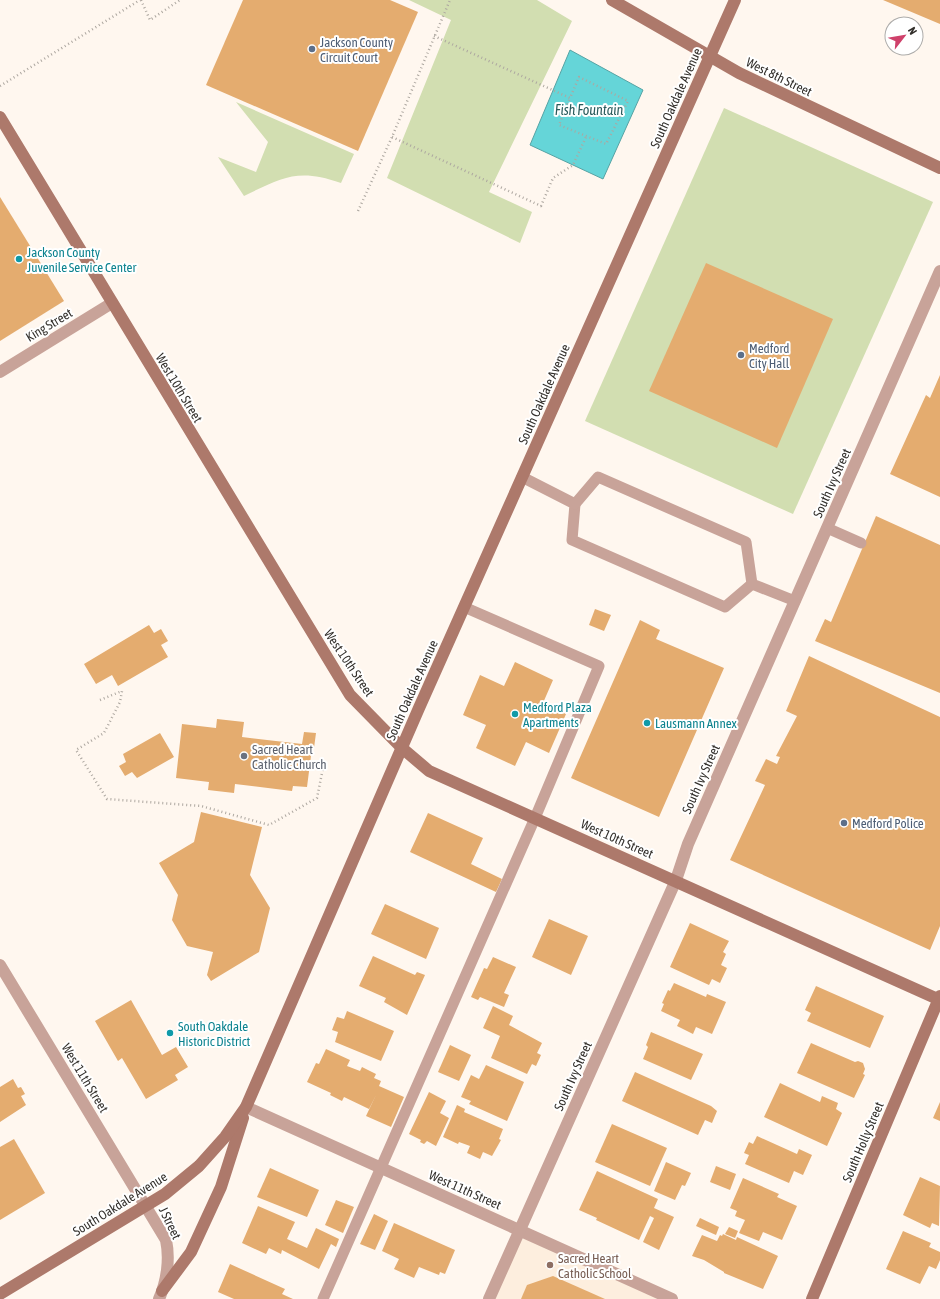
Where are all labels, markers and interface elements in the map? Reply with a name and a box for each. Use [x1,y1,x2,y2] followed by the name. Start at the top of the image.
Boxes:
[884,16,924,56] north arrow
[906,25,919,37] text: N
[320,35,394,65] place label: Jackson County Circuit Court
[307,44,317,54] marker: Jackson County Circuit Court
[647,46,705,150] street label: South Oakdale Avenue
[744,55,815,100] street label: West 8th Street
[555,102,623,118] water label: Fish Fountain
[27,245,136,275] place label: Jackson County Juvenile Service Center
[14,254,24,264] marker: Jackson County Juvenile Service Center
[23,305,75,345] street label: King Street
[749,341,790,371] place label: Medford City Hall
[515,342,573,446] street label: South Oakdale Avenue
[736,350,746,360] marker: Medford City Hall
[153,351,206,425] street label: West 10th Street
[810,446,854,520] street label: South Ivy Street
[321,627,377,700] street label: West 10th Street
[383,638,441,742] street label: South Oakdale Avenue
[523,700,592,730] place label: Medford Plaza Apartments
[510,709,520,719] marker: Medford Plaza Apartments
[655,716,737,731] place label: Lausmann Annex
[642,718,652,728] marker: Lausmann Annex
[252,742,326,772] place label: Sacred Heart Catholic Church
[679,742,723,816] street label: South Ivy Street
[239,751,249,761] marker: Sacred Heart Catholic Church
[578,816,656,862] street label: West 10th Street
[852,816,924,831] place label: Medford Police
[839,818,849,828] marker: Medford Police
[178,1019,251,1049] place label: South Oakdale Historic District
[165,1028,175,1038] marker: South Oakdale Historic District
[551,1039,595,1113] street label: South Ivy Street
[59,1041,112,1115] street label: West 11th Street
[839,1099,887,1184] street label: South Holly Street
[426,1167,504,1213] street label: West 11th Street
[70,1169,170,1239] street label: South Oakdale Avenue
[156,1204,184,1242] street label: J Street
[558,1251,632,1281] place label: Sacred Heart Catholic School
[545,1260,555,1270] marker: Sacred Heart Catholic School

